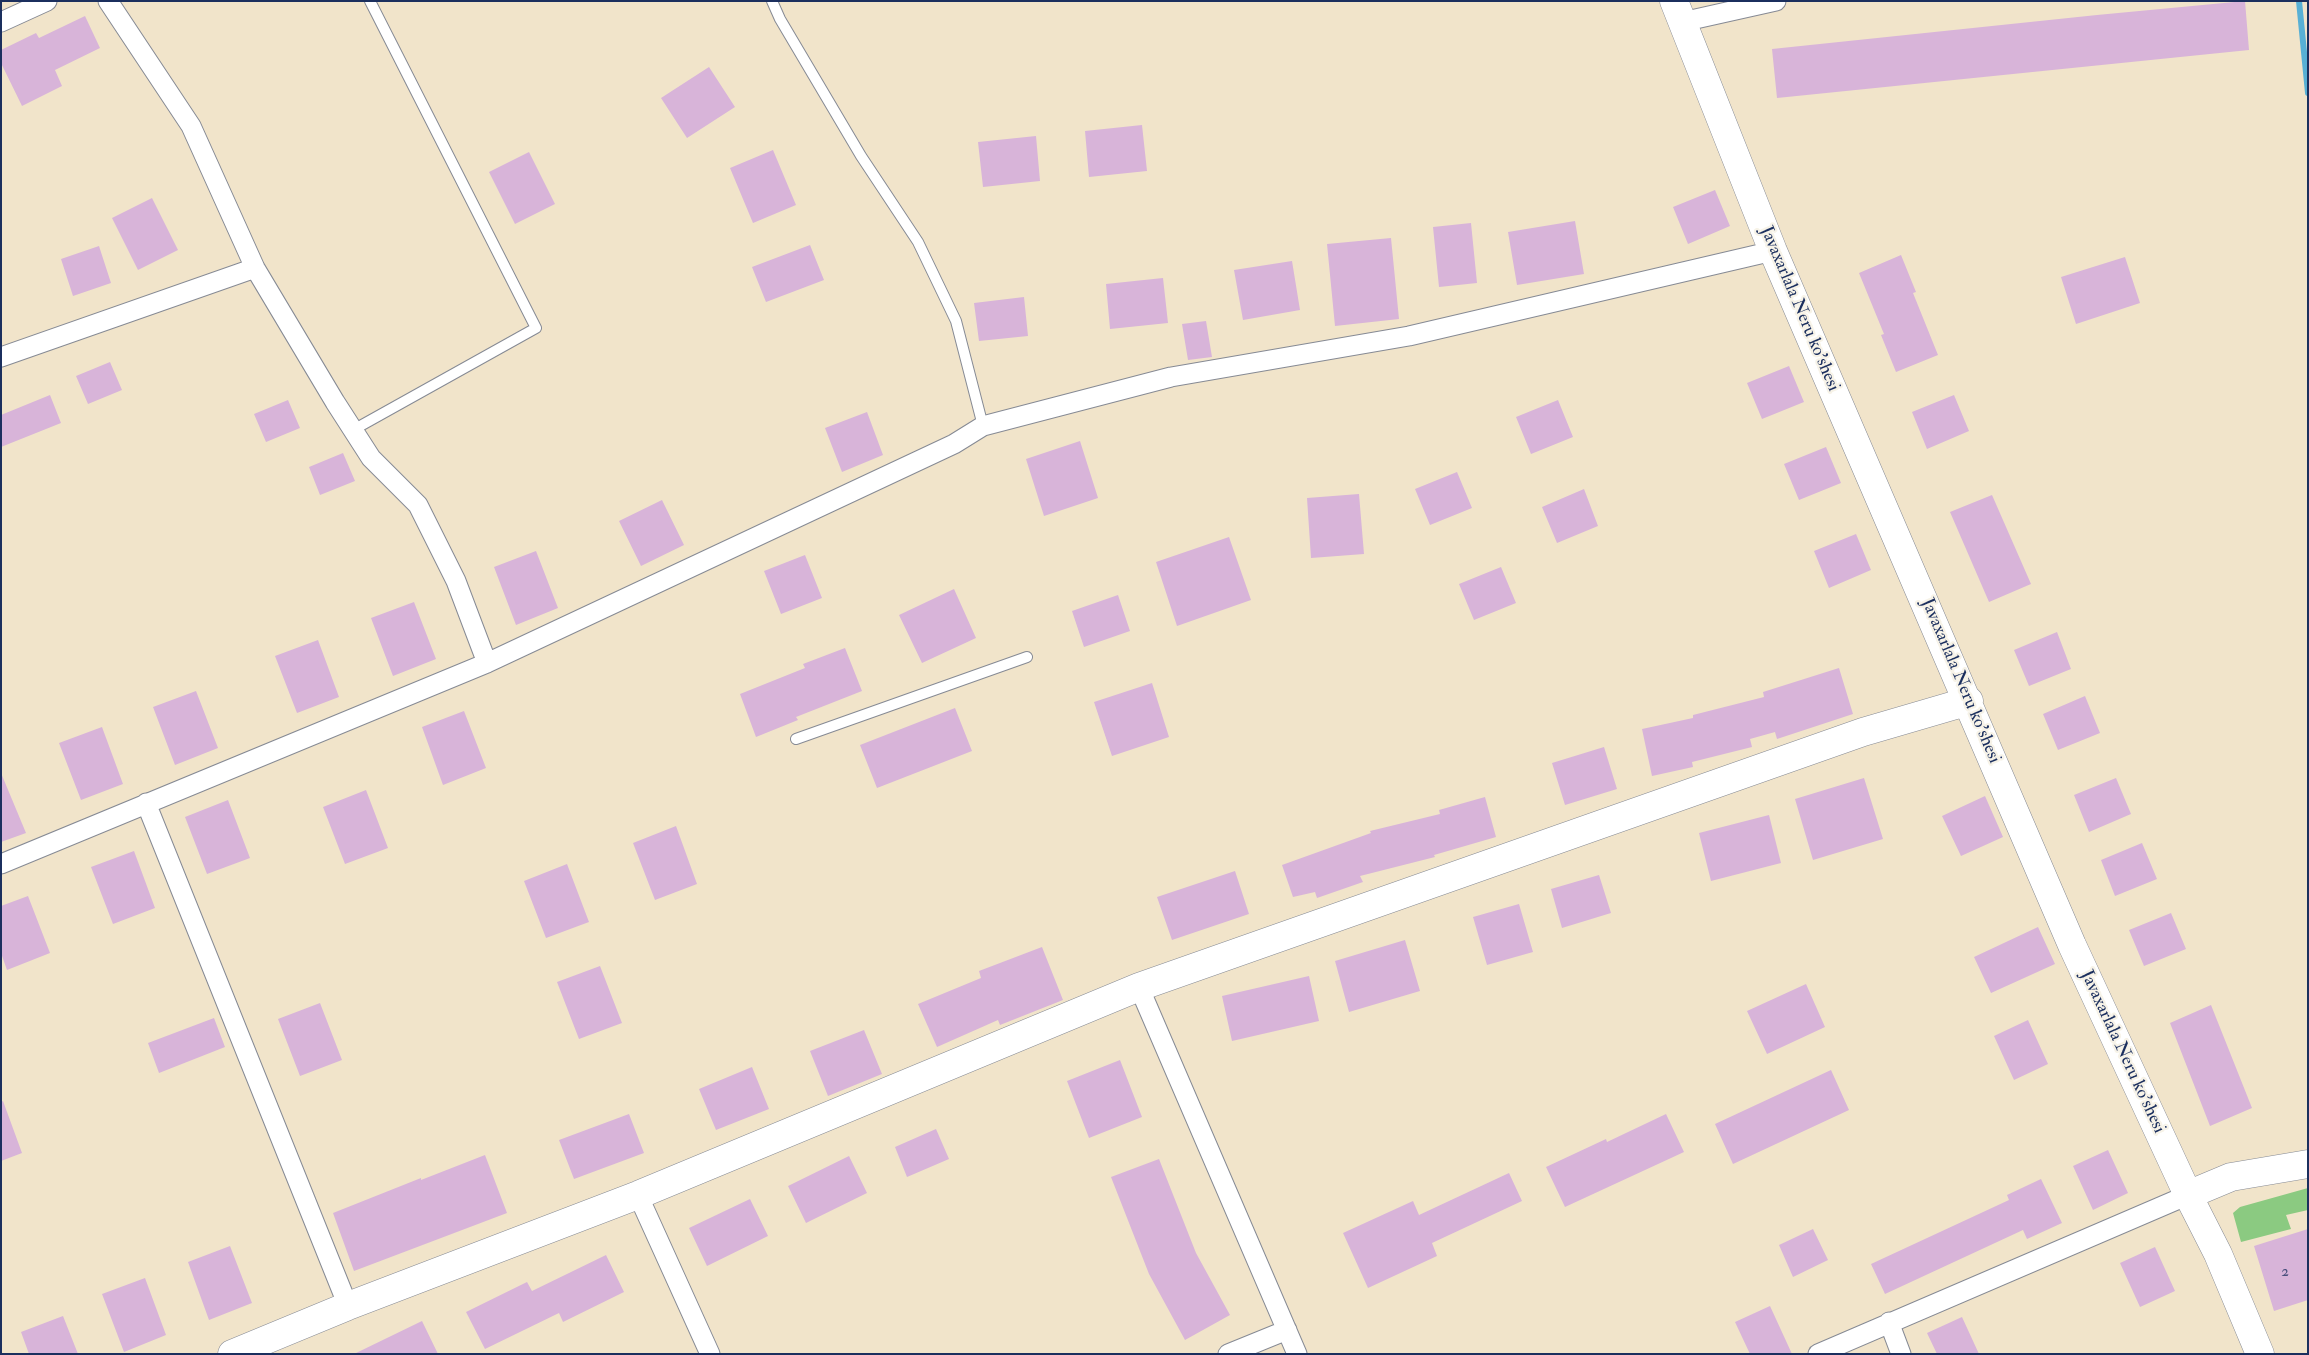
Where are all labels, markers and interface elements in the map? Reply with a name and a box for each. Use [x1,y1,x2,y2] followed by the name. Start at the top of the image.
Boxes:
[1754,223,1844,395] street label: Javaxarlala Neru ko'shesi
[1915,595,2005,767] street label: Javaxarlala Neru ko'shesi
[2075,967,2169,1137] street label: Javaxarlala Neru ko'shesi
[2281,1264,2289,1282] house number: 2

